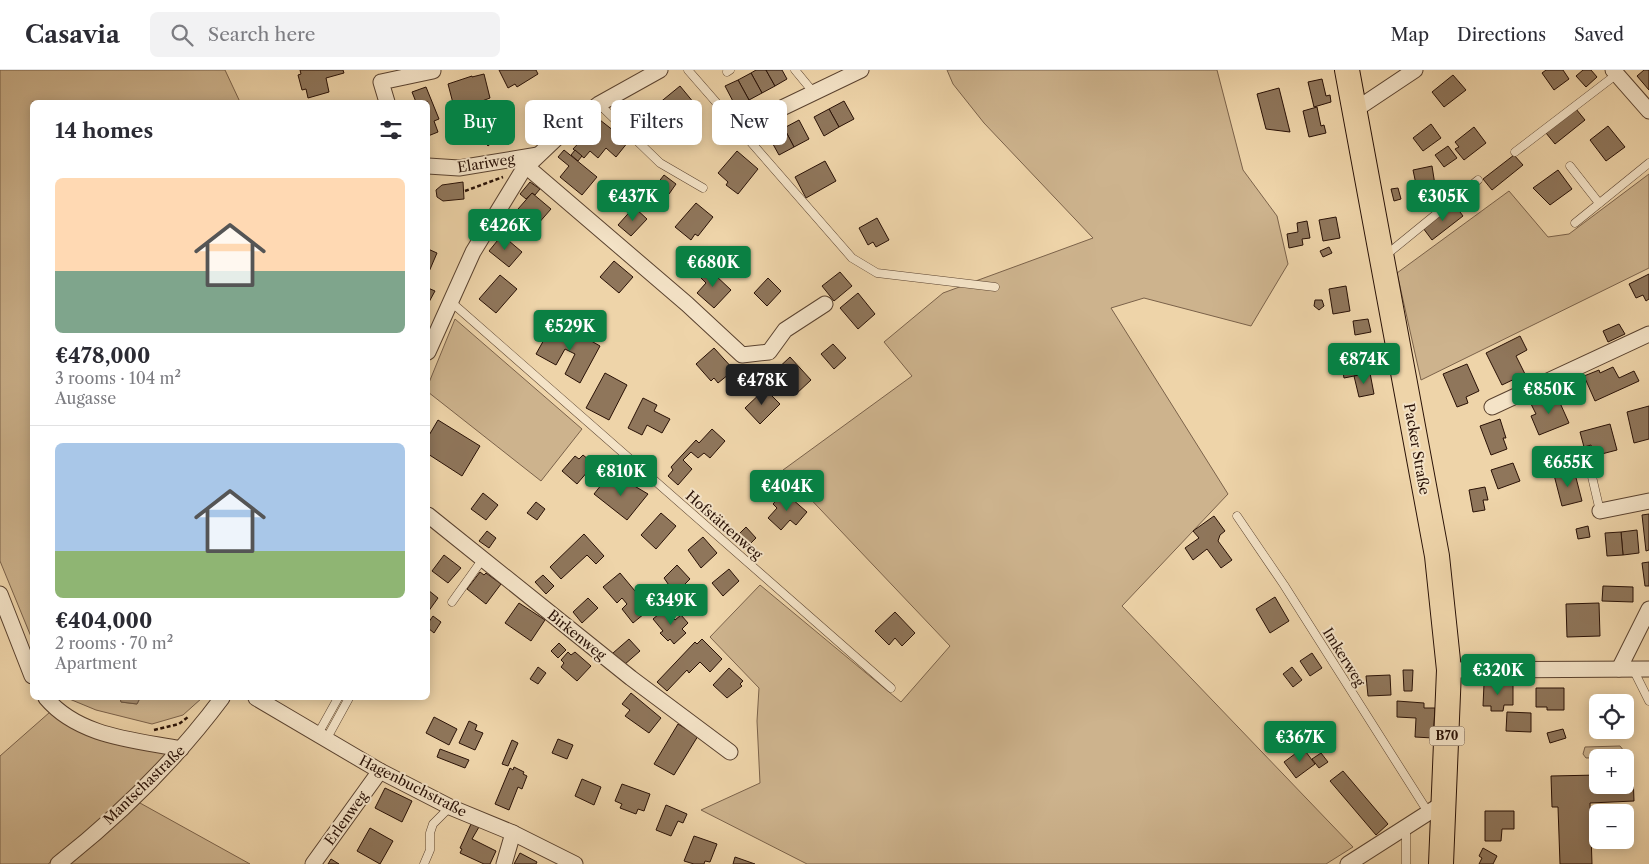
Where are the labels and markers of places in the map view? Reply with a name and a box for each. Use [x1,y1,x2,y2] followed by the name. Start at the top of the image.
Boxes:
[598,180,668,222] pin: €437K
[1408,180,1478,222] pin: €305K
[470,208,540,251] pin: €426K
[678,246,748,288] pin: €680K
[535,310,605,352] pin: €529K
[1329,342,1399,385] pin: €874K
[727,364,797,406] pin: €478K
[1514,372,1584,415] pin: €850K
[1533,446,1603,488] pin: €655K
[586,454,656,497] pin: €810K
[752,470,822,512] pin: €404K
[636,584,706,626] pin: €349K
[1463,654,1533,696] pin: €320K
[1265,720,1335,763] pin: €367K

